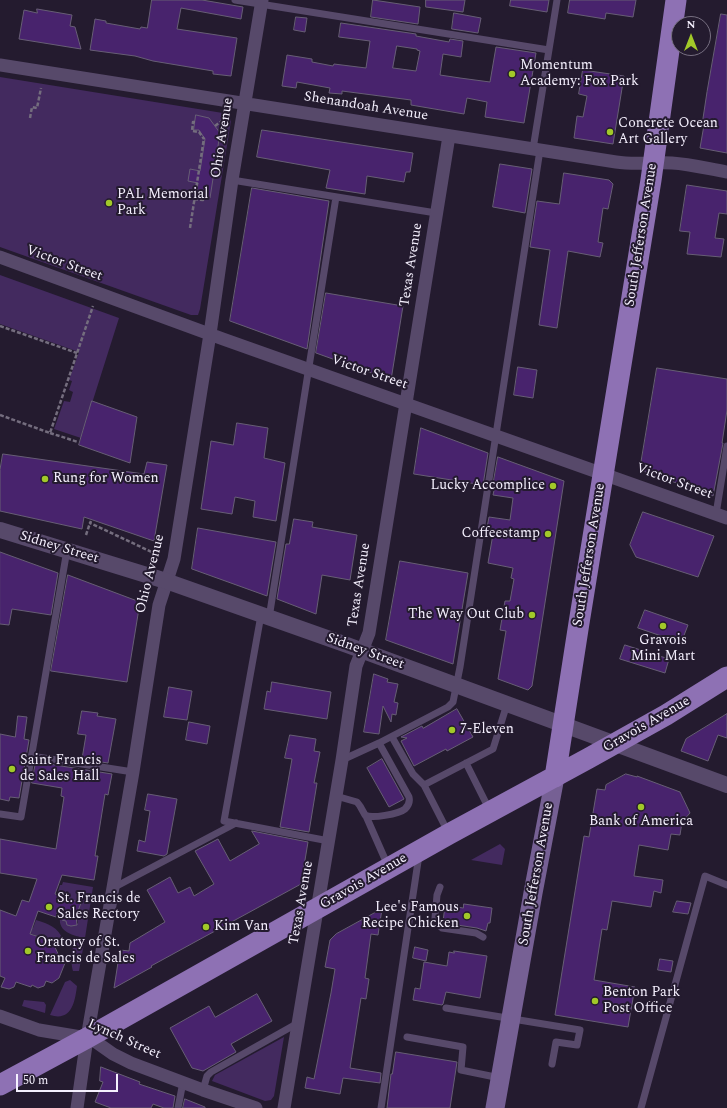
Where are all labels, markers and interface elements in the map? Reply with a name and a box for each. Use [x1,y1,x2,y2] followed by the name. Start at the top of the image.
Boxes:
[671,16,711,56] north arrow
[687,16,695,33] text: N
[520,58,639,90] place label: Momentum Academy: Fox Park
[507,69,517,79] marker: Momentum Academy: Fox Park
[303,89,429,125] street label: Shenandoah Avenue
[208,97,238,179] street label: Ohio Avenue
[618,116,718,148] place label: Concrete Ocean Art Gallery
[605,127,615,137] marker: Concrete Ocean Art Gallery
[622,162,662,308] street label: South Jefferson Avenue
[117,187,208,220] place label: PAL Memorial Park
[104,198,114,208] marker: PAL Memorial Park
[397,222,427,308] street label: Texas Avenue
[24,242,104,286] street label: Victor Street
[329,352,409,394] street label: Victor Street
[634,460,714,504] street label: Victor Street
[53,471,159,487] place label: Rung for Women
[40,474,50,484] marker: Rung for Women
[430,478,545,494] place label: Lucky Accomplice
[548,481,558,491] marker: Lucky Accomplice
[570,482,610,628] street label: South Jefferson Avenue
[461,526,540,542] place label: Coffeestamp
[18,528,100,568] street label: Sidney Street
[543,529,553,539] marker: Coffeestamp
[133,533,169,615] street label: Ohio Avenue
[345,542,375,628] street label: Texas Avenue
[408,607,524,623] place label: The Way Out Club
[527,610,537,620] marker: The Way Out Club
[658,621,668,631] marker: Gravois Mini Mart
[324,630,406,674] street label: Sidney Street
[631,633,695,666] place label: Gravois Mini Mart
[600,693,694,757] street label: Gravois Avenue
[460,722,514,738] place label: 7-Eleven
[447,725,457,735] marker: 7-Eleven
[20,753,102,786] place label: Saint Francis de Sales Hall
[7,764,17,774] marker: Saint Francis de Sales Hall
[516,801,558,947] street label: South Jefferson Avenue
[636,802,646,812] marker: Bank of America
[589,814,693,830] place label: Bank of America
[317,850,411,914] street label: Gravois Avenue
[286,860,318,946] street label: Texas Avenue
[57,891,141,924] place label: St. Francis de Sales Rectory
[362,900,459,932] place label: Lee's Famous Recipe Chicken
[44,902,54,912] marker: St. Francis de Sales Rectory
[462,911,472,921] marker: Lee's Famous Recipe Chicken
[214,919,269,935] place label: Kim Van
[201,922,211,932] marker: Kim Van
[36,935,135,968] place label: Oratory of St. Francis de Sales
[23,946,33,956] marker: Oratory of St. Francis de Sales
[603,985,680,1018] place label: Benton Park Post Office
[590,996,600,1006] marker: Benton Park Post Office
[85,1016,163,1064] street label: Lynch Street
[18,1066,120,1092] scale bar
[23,1071,48,1090] text: 50 m

